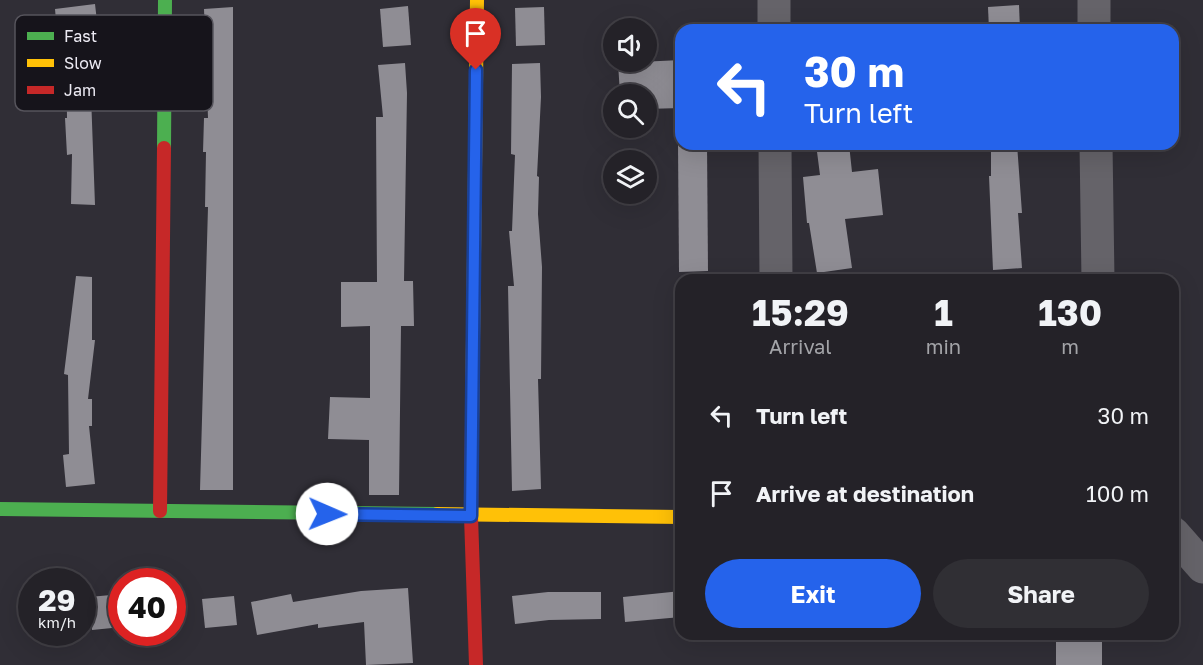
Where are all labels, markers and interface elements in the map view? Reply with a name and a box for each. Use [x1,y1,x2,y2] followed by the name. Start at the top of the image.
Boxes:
[450,8,501,70] pin
[15,15,213,111] legend
[459,17,492,50] icon: arrive
[603,18,657,204] map controls
[603,18,657,72] button: sound
[64,26,97,46] text: Fast
[804,46,904,96] text: 30 m
[705,48,783,126] icon: left
[64,53,102,73] text: Slow
[64,80,96,100] text: Jam
[603,84,657,138] button: search
[804,97,913,129] text: Turn left
[603,150,657,204] button: layers
[752,291,849,334] text: 15:29
[934,291,953,334] text: 1
[1038,291,1102,334] text: 130
[769,334,832,358] text: Arrival
[926,334,961,358] text: min
[1061,334,1079,358] text: m
[705,399,738,432] icon: left
[756,402,847,429] text: Turn left
[1098,402,1149,429] text: 30 m
[705,477,738,510] icon: arrive
[756,480,974,507] text: Arrive at destination
[1086,480,1149,507] text: 100 m
[295,482,359,546] position arrow
[705,559,921,628] button: Exit
[933,559,1149,628] button: Share
[108,568,186,646] speed limit sign: 40
[38,582,76,618] text: 29
[38,613,76,631] text: km/h

